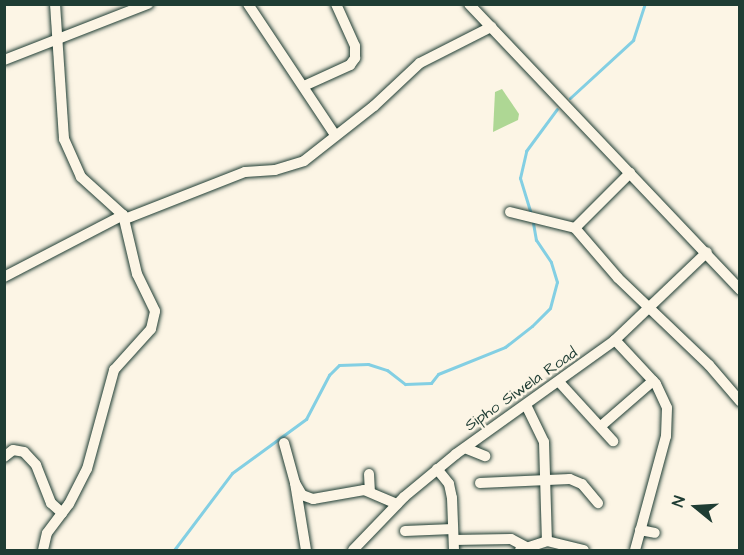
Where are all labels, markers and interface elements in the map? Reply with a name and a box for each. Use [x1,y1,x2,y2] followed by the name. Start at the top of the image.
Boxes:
[461,343,581,435] street label: Sipho Siwela Road
[666,477,726,537] north arrow
[667,493,691,510] text: N

